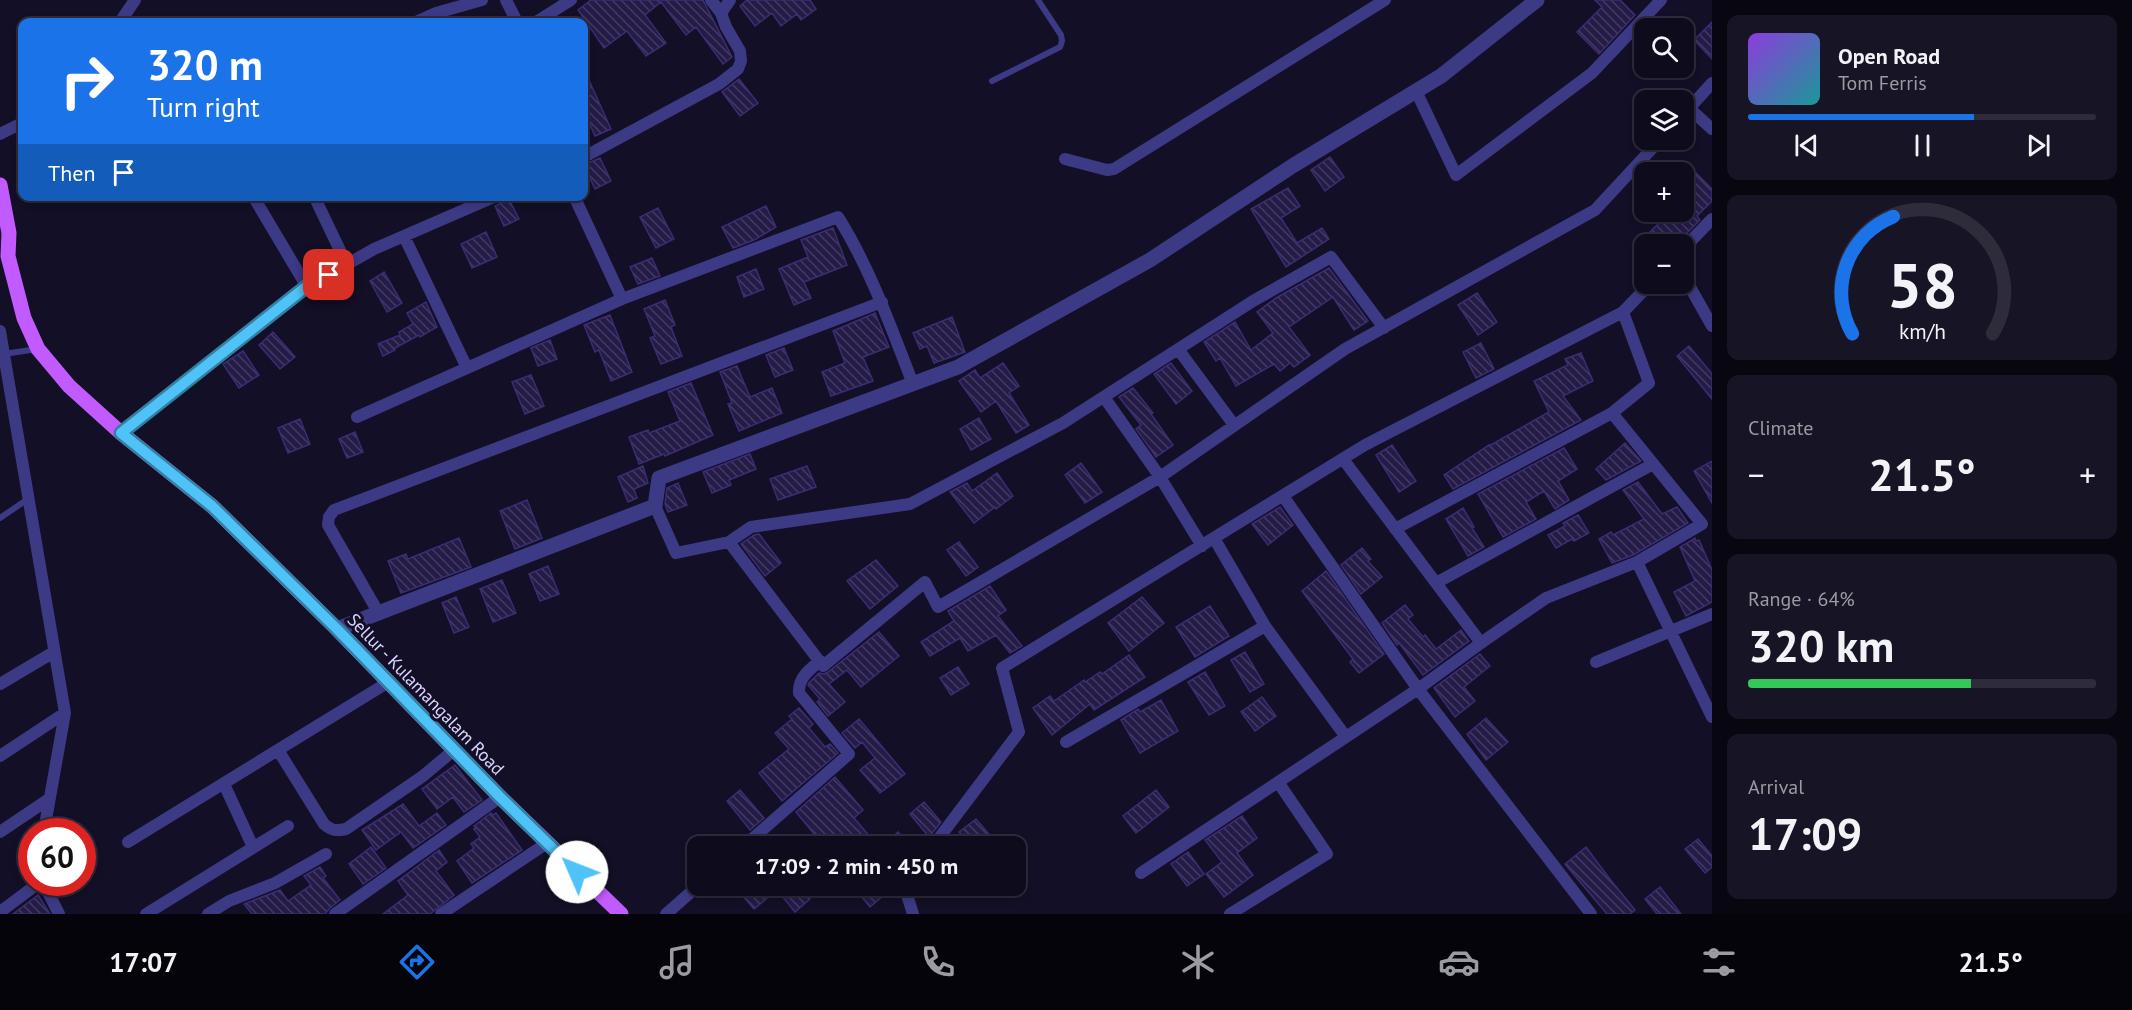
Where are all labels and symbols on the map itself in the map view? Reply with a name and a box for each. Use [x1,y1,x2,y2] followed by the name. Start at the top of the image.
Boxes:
[303,249,354,300] pin
[343,608,509,780] street label: Sellur - Kulamangalam Road
[18,818,96,896] speed limit sign: 60
[545,840,609,904] position arrow

